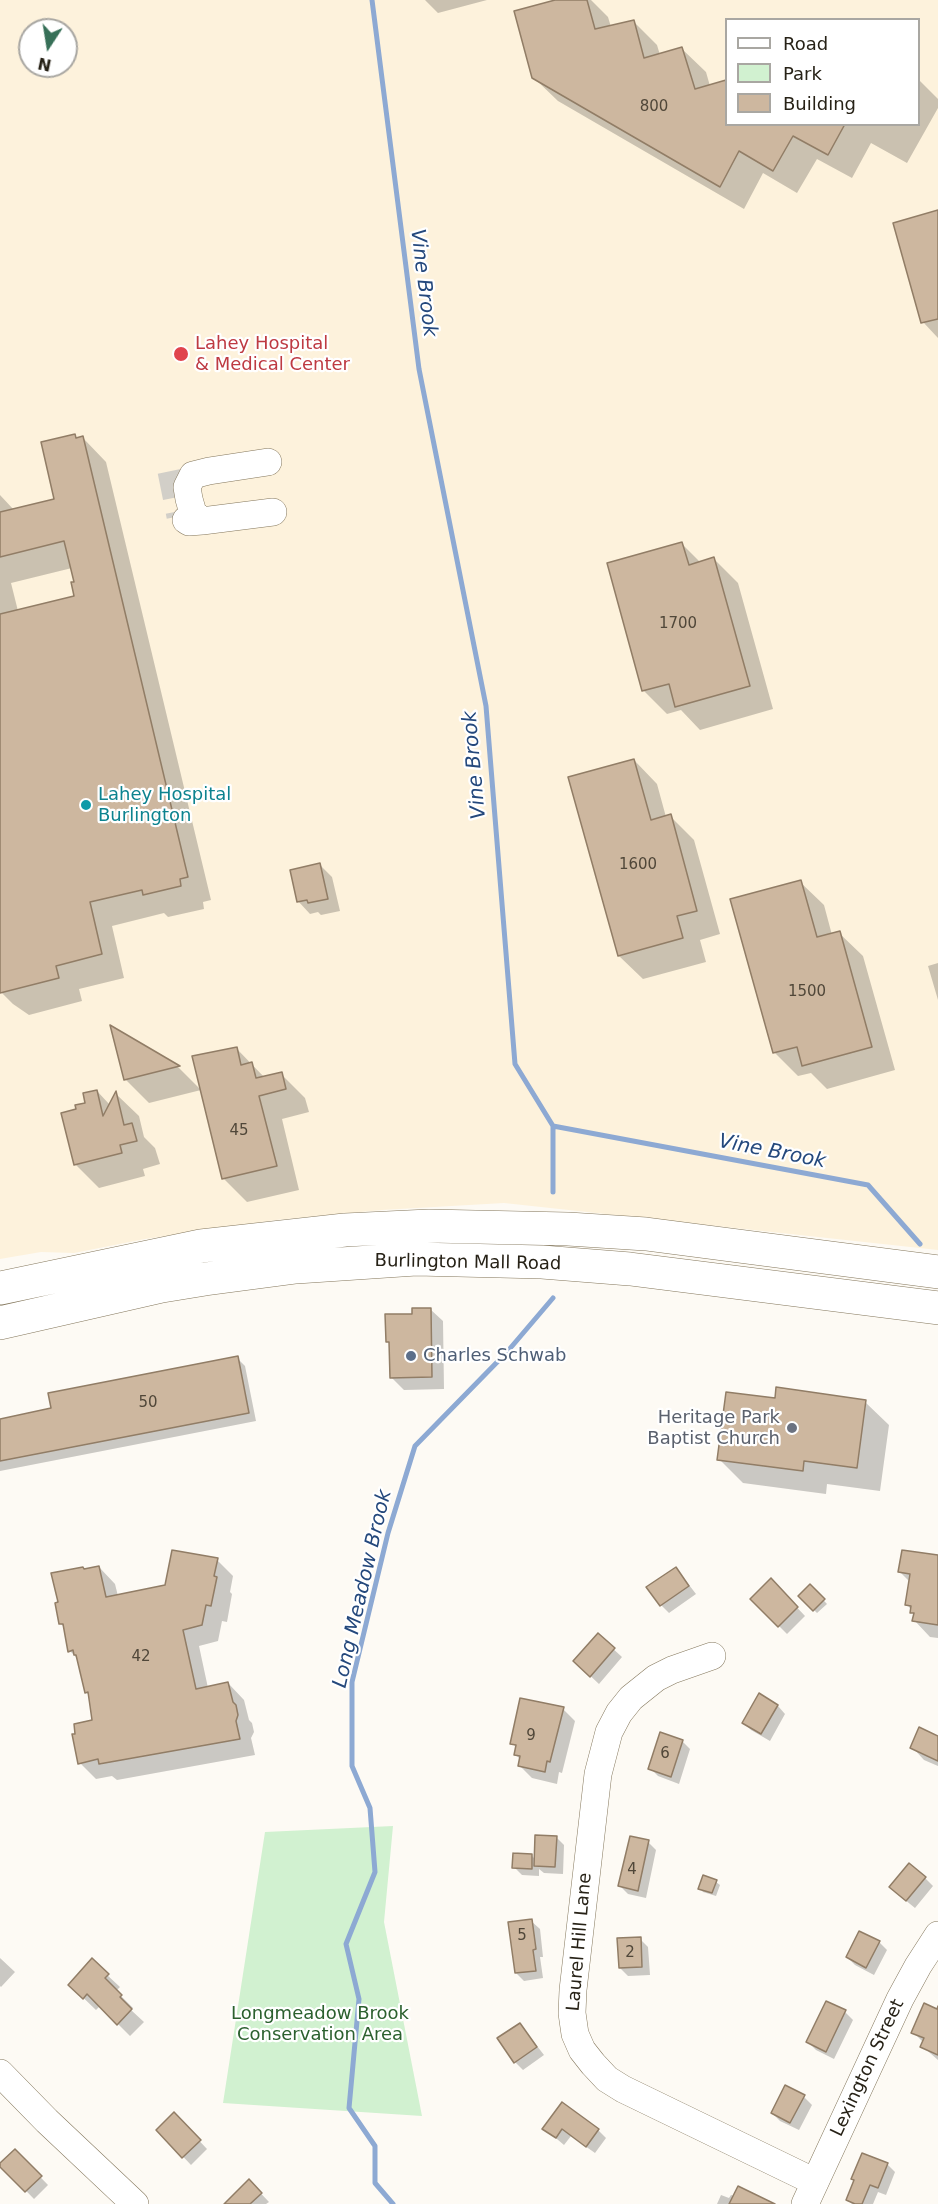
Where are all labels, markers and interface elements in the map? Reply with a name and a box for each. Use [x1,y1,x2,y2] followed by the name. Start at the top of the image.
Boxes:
[18,18,78,78] north arrow
[725,18,920,126] legend
[783,33,828,54] text: Road
[36,53,53,75] text: N
[783,63,822,84] text: Park
[783,93,856,114] text: Building
[640,98,668,116] house number: 800
[404,228,442,338] water label: Vine Brook
[195,333,350,376] place label: Lahey Hospital & Medical Center
[172,345,190,363] marker: Lahey Hospital & Medical Center
[659,615,697,633] house number: 1700
[458,710,492,820] water label: Vine Brook
[98,784,231,826] place label: Lahey Hospital Burlington
[79,798,93,812] marker: Lahey Hospital Burlington
[619,856,657,874] house number: 1600
[788,983,826,1001] house number: 1500
[229,1122,249,1140] house number: 45
[716,1130,828,1174] water label: Vine Brook
[375,1251,561,1275] street label: Burlington Mall Road
[423,1345,566,1367] place label: Charles Schwab
[404,1349,418,1363] marker: Charles Schwab
[138,1394,158,1412] house number: 50
[647,1407,780,1450] place label: Heritage Park Baptist Church
[785,1421,799,1435] marker: Heritage Park Baptist Church
[329,1488,397,1690] water label: Long Meadow Brook
[131,1648,151,1666] house number: 42
[526,1727,536,1745] house number: 9
[660,1745,670,1763] house number: 6
[627,1861,637,1879] house number: 4
[563,1872,597,2012] street label: Laurel Hill Lane
[517,1927,527,1945] house number: 5
[625,1944,635,1962] house number: 2
[827,1996,909,2140] street label: Lexington Street
[231,2003,409,2046] park label: Longmeadow Brook Conservation Area

